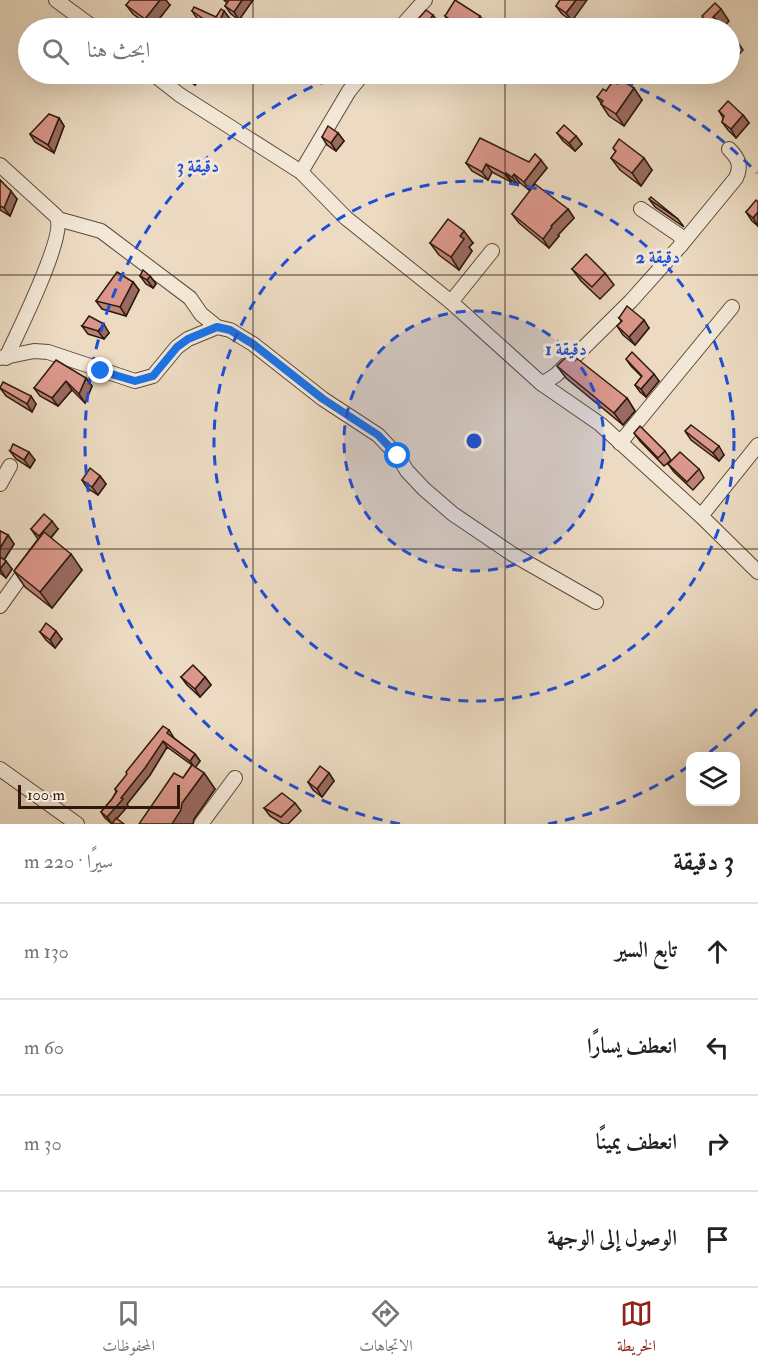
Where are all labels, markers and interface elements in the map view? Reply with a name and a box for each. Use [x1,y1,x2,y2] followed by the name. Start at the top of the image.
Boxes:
[18,18,740,84] search box
[39,35,72,68] icon: search
[87,36,150,64] text: ابحث هنا
[177,155,219,178] text: 3 دقيقة
[636,246,680,269] text: 2 دقيقة
[545,338,587,361] text: 1 دقيقة
[87,357,113,383] route end
[464,431,484,451] centre of rings
[384,442,410,468] route start
[686,752,740,806] map controls
[686,752,740,806] button: layers
[18,782,180,810] scale bar
[27,785,65,805] text: 100 m
[673,846,734,878] text: 3 دقيقة
[24,849,113,874] text: سيرًا · 220 m
[701,935,734,968] icon: ahead
[615,936,677,964] text: تابع السير
[24,939,69,964] text: 130 m
[701,1031,734,1064] icon: left
[587,1032,677,1060] text: انعطف يسارًا
[24,1035,64,1060] text: 60 m
[701,1127,734,1160] icon: right
[596,1128,677,1156] text: انعطف يمينًا
[24,1131,62,1156] text: 30 m
[701,1223,734,1256] icon: arrive
[547,1224,677,1252] text: الوصول إلى الوجهة
[102,1297,155,1361] tab: المحفوظات
[359,1297,413,1361] tab: الاتجاهات
[617,1297,656,1361] tab: الخريطة

